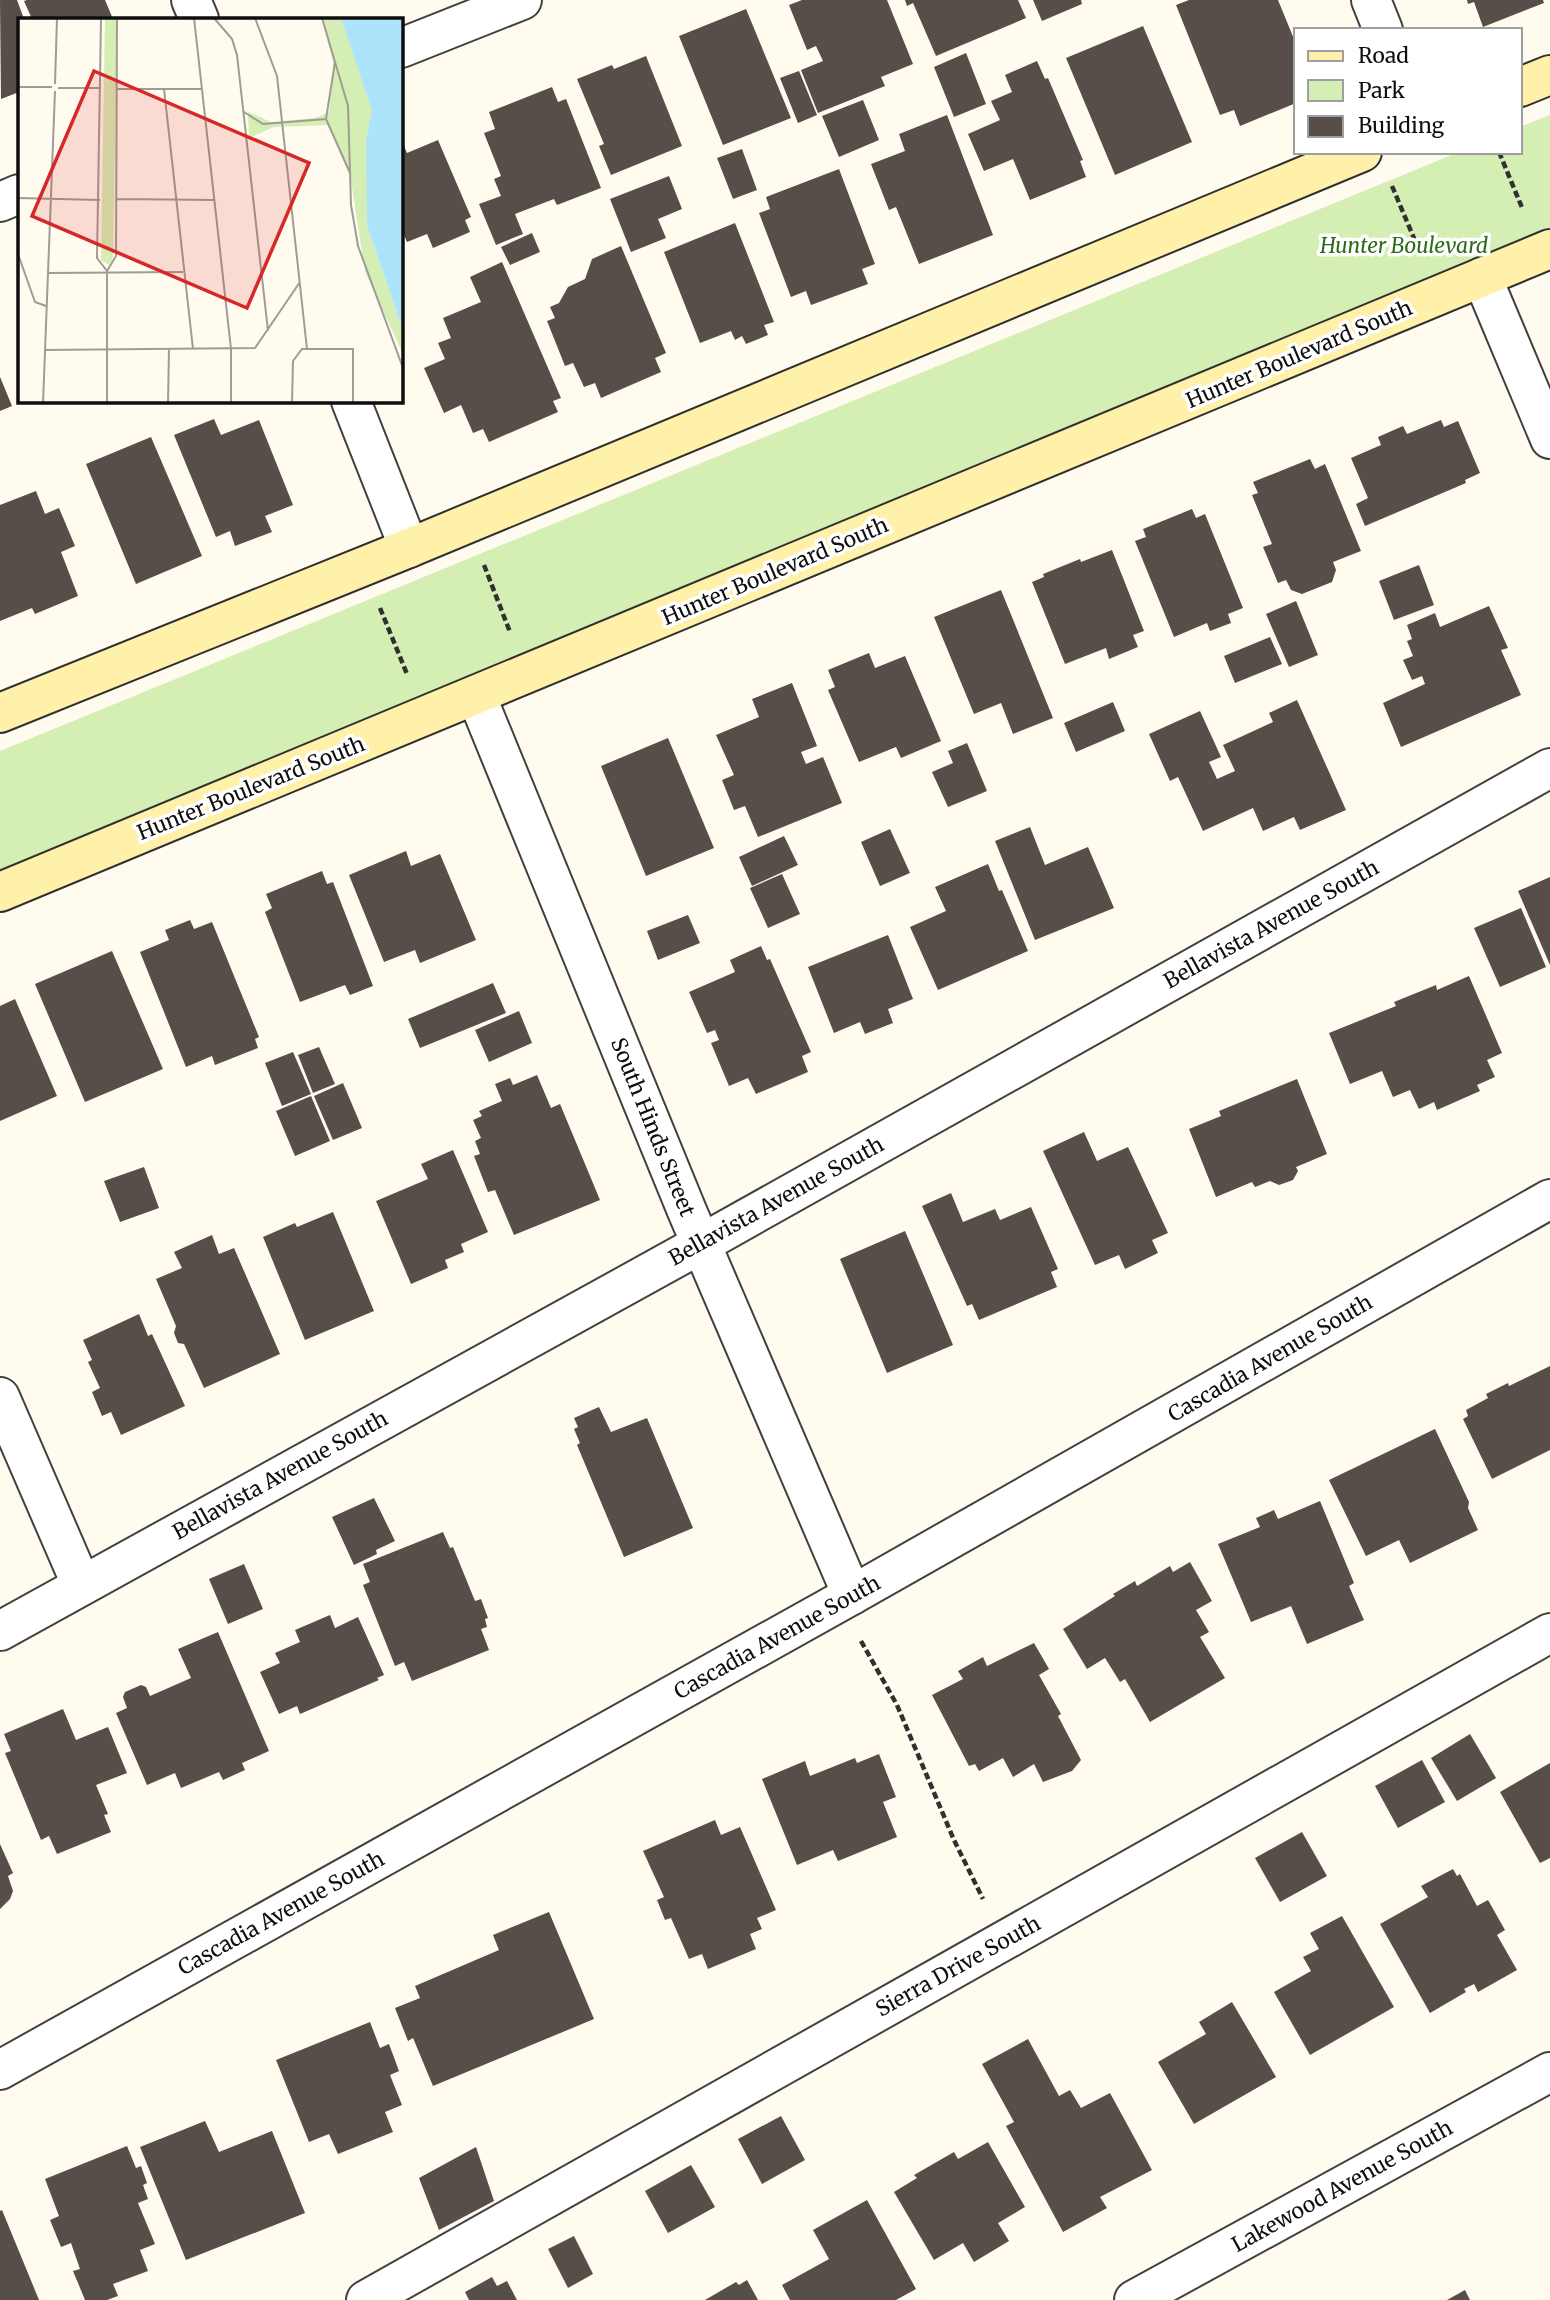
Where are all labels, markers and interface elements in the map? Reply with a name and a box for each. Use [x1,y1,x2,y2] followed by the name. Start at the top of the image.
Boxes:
[18,18,402,402] inset map
[1294,28,1522,154] legend
[1358,42,1409,69] text: Road
[1358,77,1405,104] text: Park
[1358,112,1445,139] text: Building
[1319,232,1488,259] park label: Hunter Boulevard
[1182,294,1416,414] street label: Hunter Boulevard South
[658,511,892,631] street label: Hunter Boulevard South
[133,730,369,846] street label: Hunter Boulevard South
[1159,854,1383,994] street label: Bellavista Avenue South
[605,1034,701,1220] street label: South Hinds Street
[664,1131,888,1271] street label: Bellavista Avenue South
[1163,1288,1377,1428] street label: Cascadia Avenue South
[168,1405,392,1545] street label: Bellavista Avenue South
[669,1569,885,1705] street label: Cascadia Avenue South
[173,1845,389,1981] street label: Cascadia Avenue South
[871,1910,1045,2022] street label: Sierra Drive South
[1227,2114,1457,2258] street label: Lakewood Avenue South

